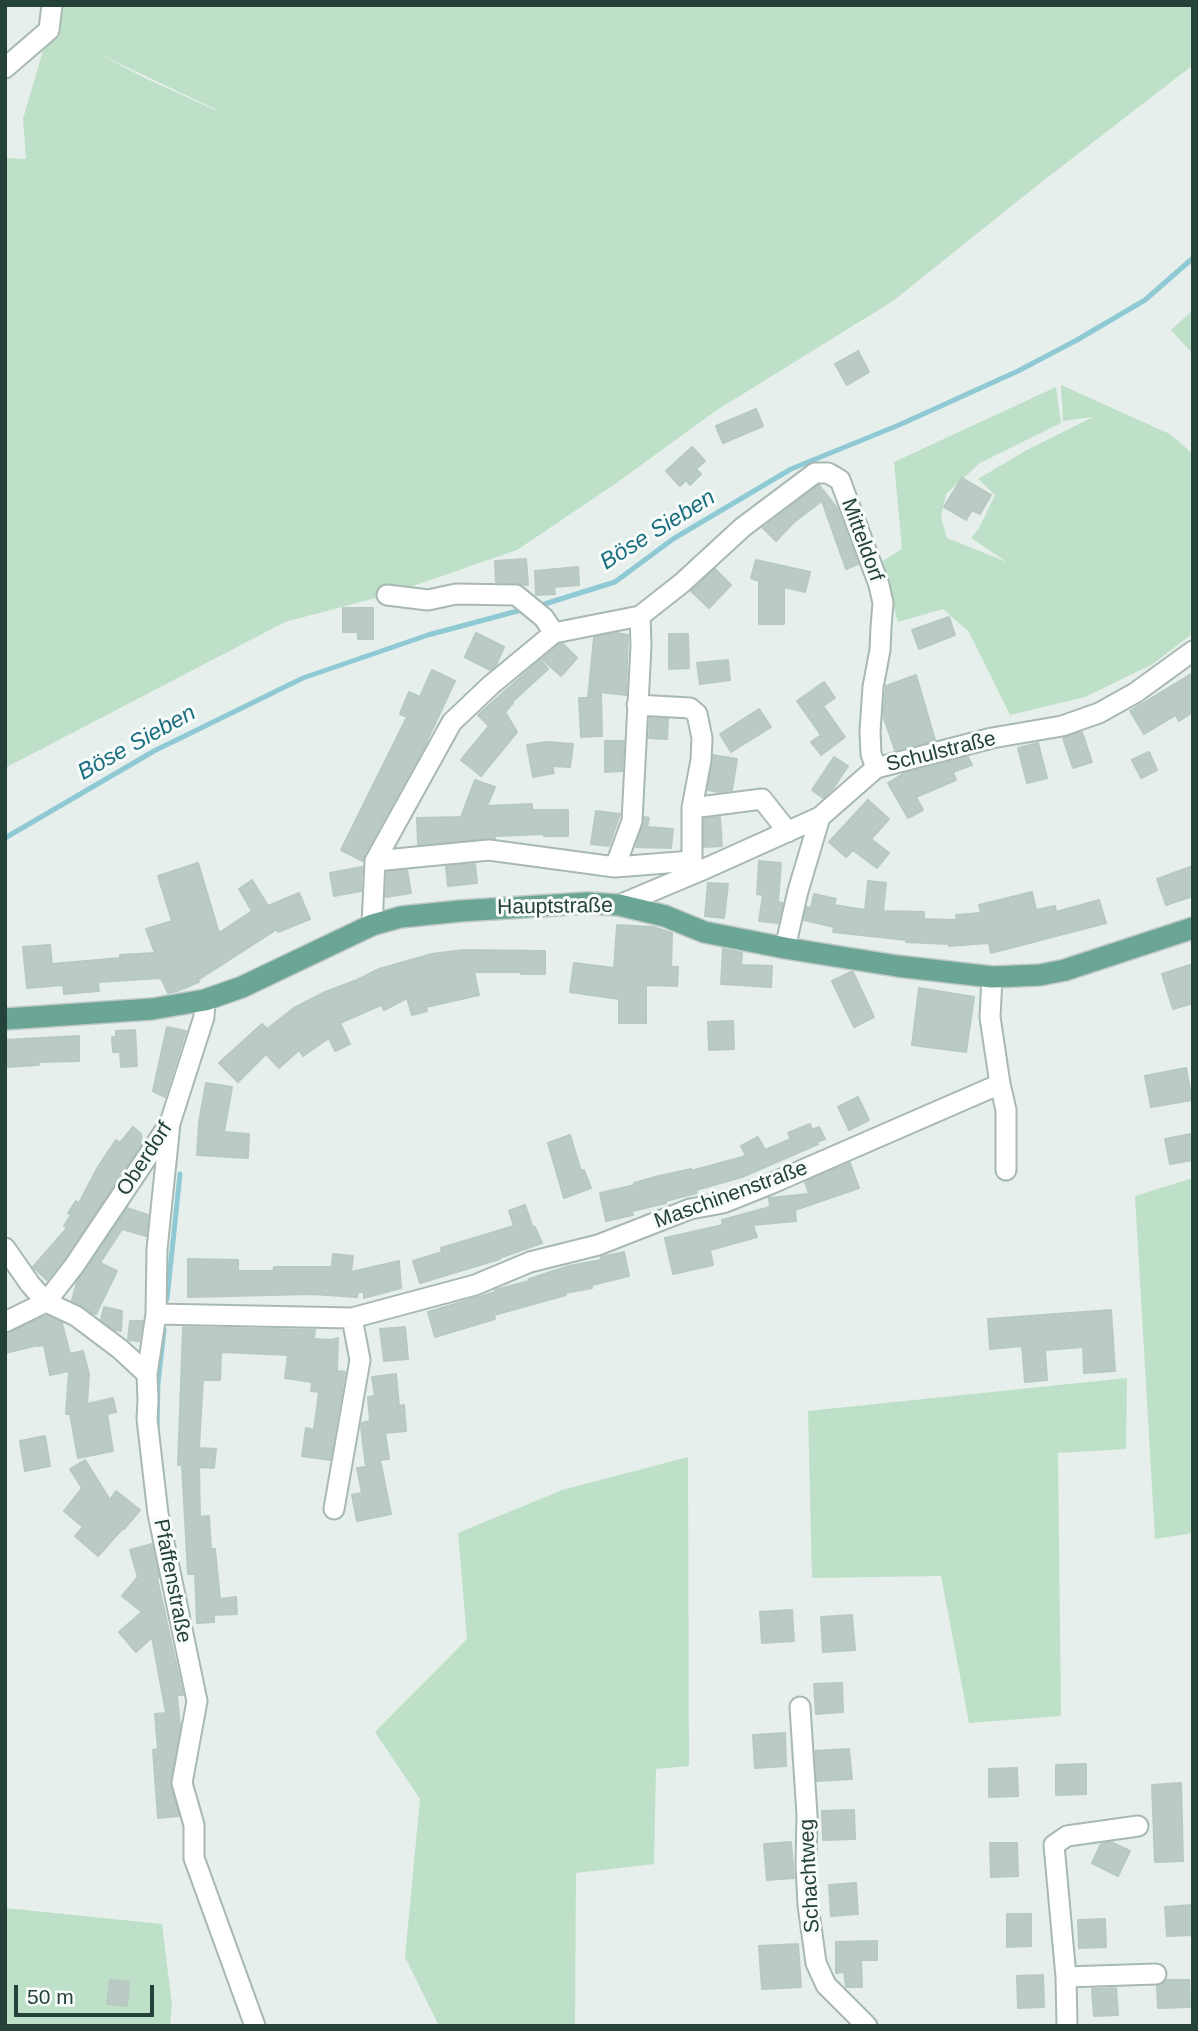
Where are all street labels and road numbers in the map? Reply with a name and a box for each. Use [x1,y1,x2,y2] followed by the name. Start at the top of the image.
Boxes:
[835,495,889,585] street label: Mitteldorf
[884,726,998,778] street label: Schulstraße
[497,893,613,921] street label: Hauptstraße
[112,1117,178,1201] street label: Oberdorf
[651,1156,811,1234] street label: Maschinenstraße
[148,1517,196,1645] street label: Pfaffenstraße
[794,1818,826,1934] street label: Schachtweg

